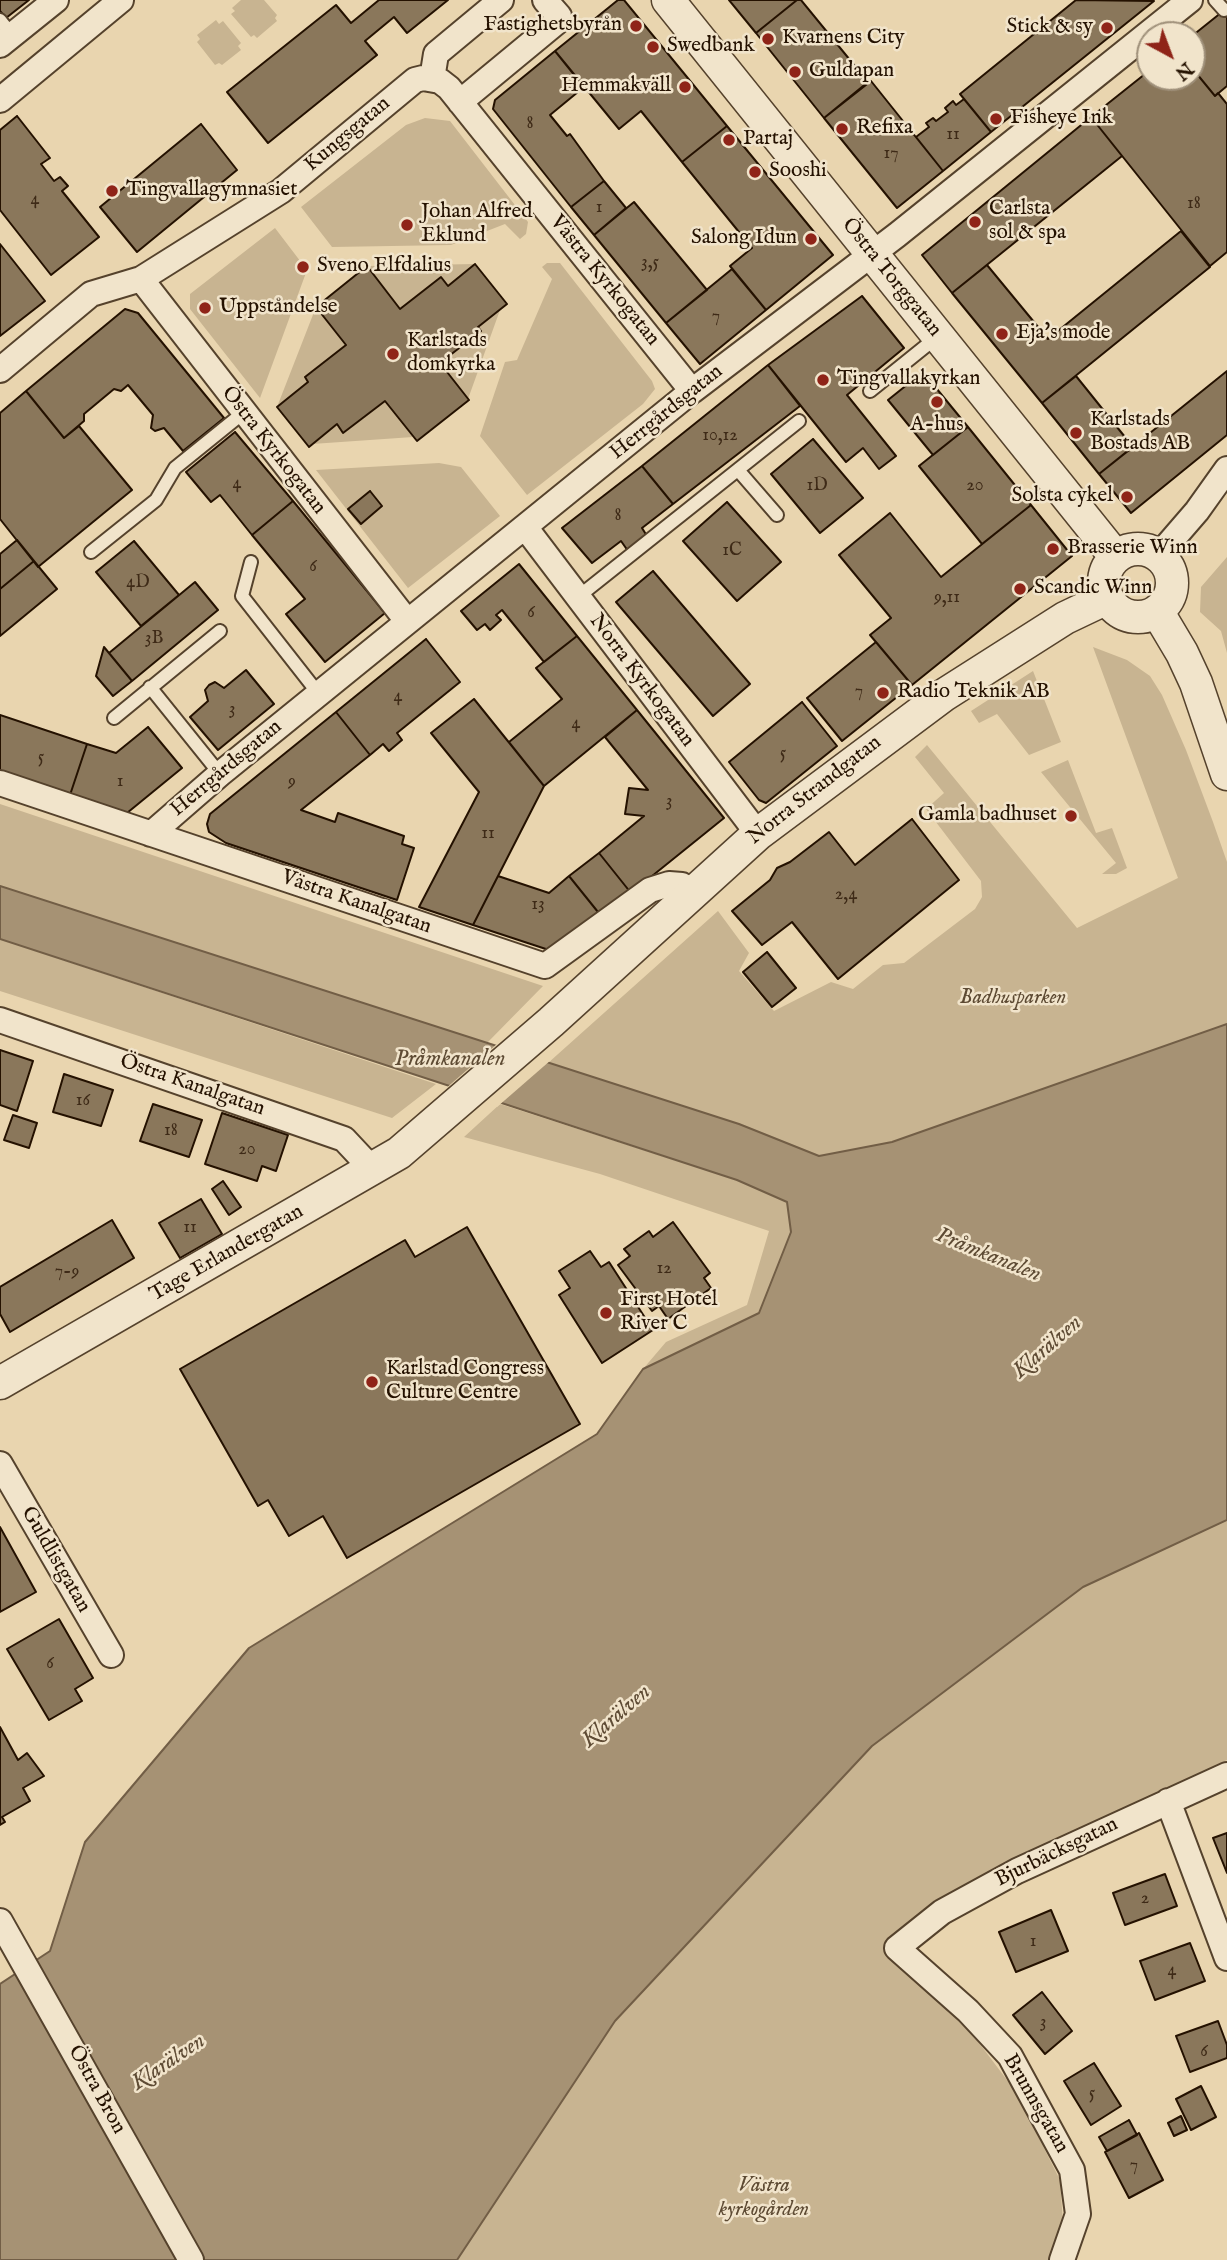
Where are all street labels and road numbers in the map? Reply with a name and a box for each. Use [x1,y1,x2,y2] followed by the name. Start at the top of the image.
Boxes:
[300,92,396,178] street label: Kungsgatan
[544,211,664,351] street label: Västra Kyrkogatan
[836,214,946,342] street label: Östra Torggatan
[606,360,728,466] street label: Herrgårdsgatan
[215,382,331,520] street label: Östra Kyrkogatan
[583,610,699,752] street label: Norra Kyrkogatan
[166,715,288,823] street label: Herrgårdsgatan
[743,731,887,851] street label: Norra Strandgatan
[278,866,434,940] street label: Västra Kanalgatan
[116,1049,268,1123] street label: Östra Kanalgatan
[146,1200,308,1308] street label: Tage Erlandergatan
[15,1502,95,1618] street label: Guldlistgatan
[992,1812,1122,1894] street label: Bjurbäcksgatan
[61,2041,131,2139] street label: Östra Bron
[997,2050,1073,2158] street label: Brunnsgatan

